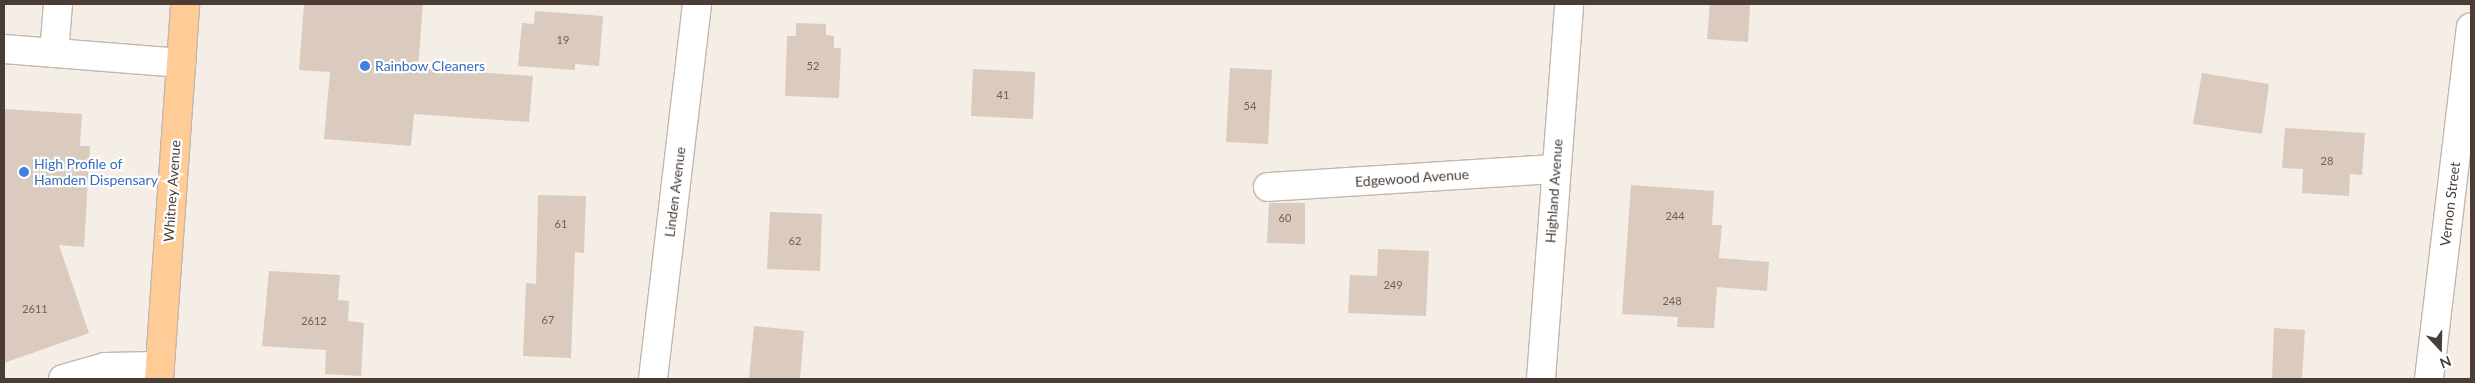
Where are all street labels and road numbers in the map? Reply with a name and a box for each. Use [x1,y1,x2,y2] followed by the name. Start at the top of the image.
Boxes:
[1542,138,1566,244] street label: Highland Avenue
[160,139,184,243] street label: Whitney Avenue
[661,146,689,238] street label: Linden Avenue
[2436,161,2464,247] street label: Vernon Street
[1354,166,1470,190] street label: Edgewood Avenue

